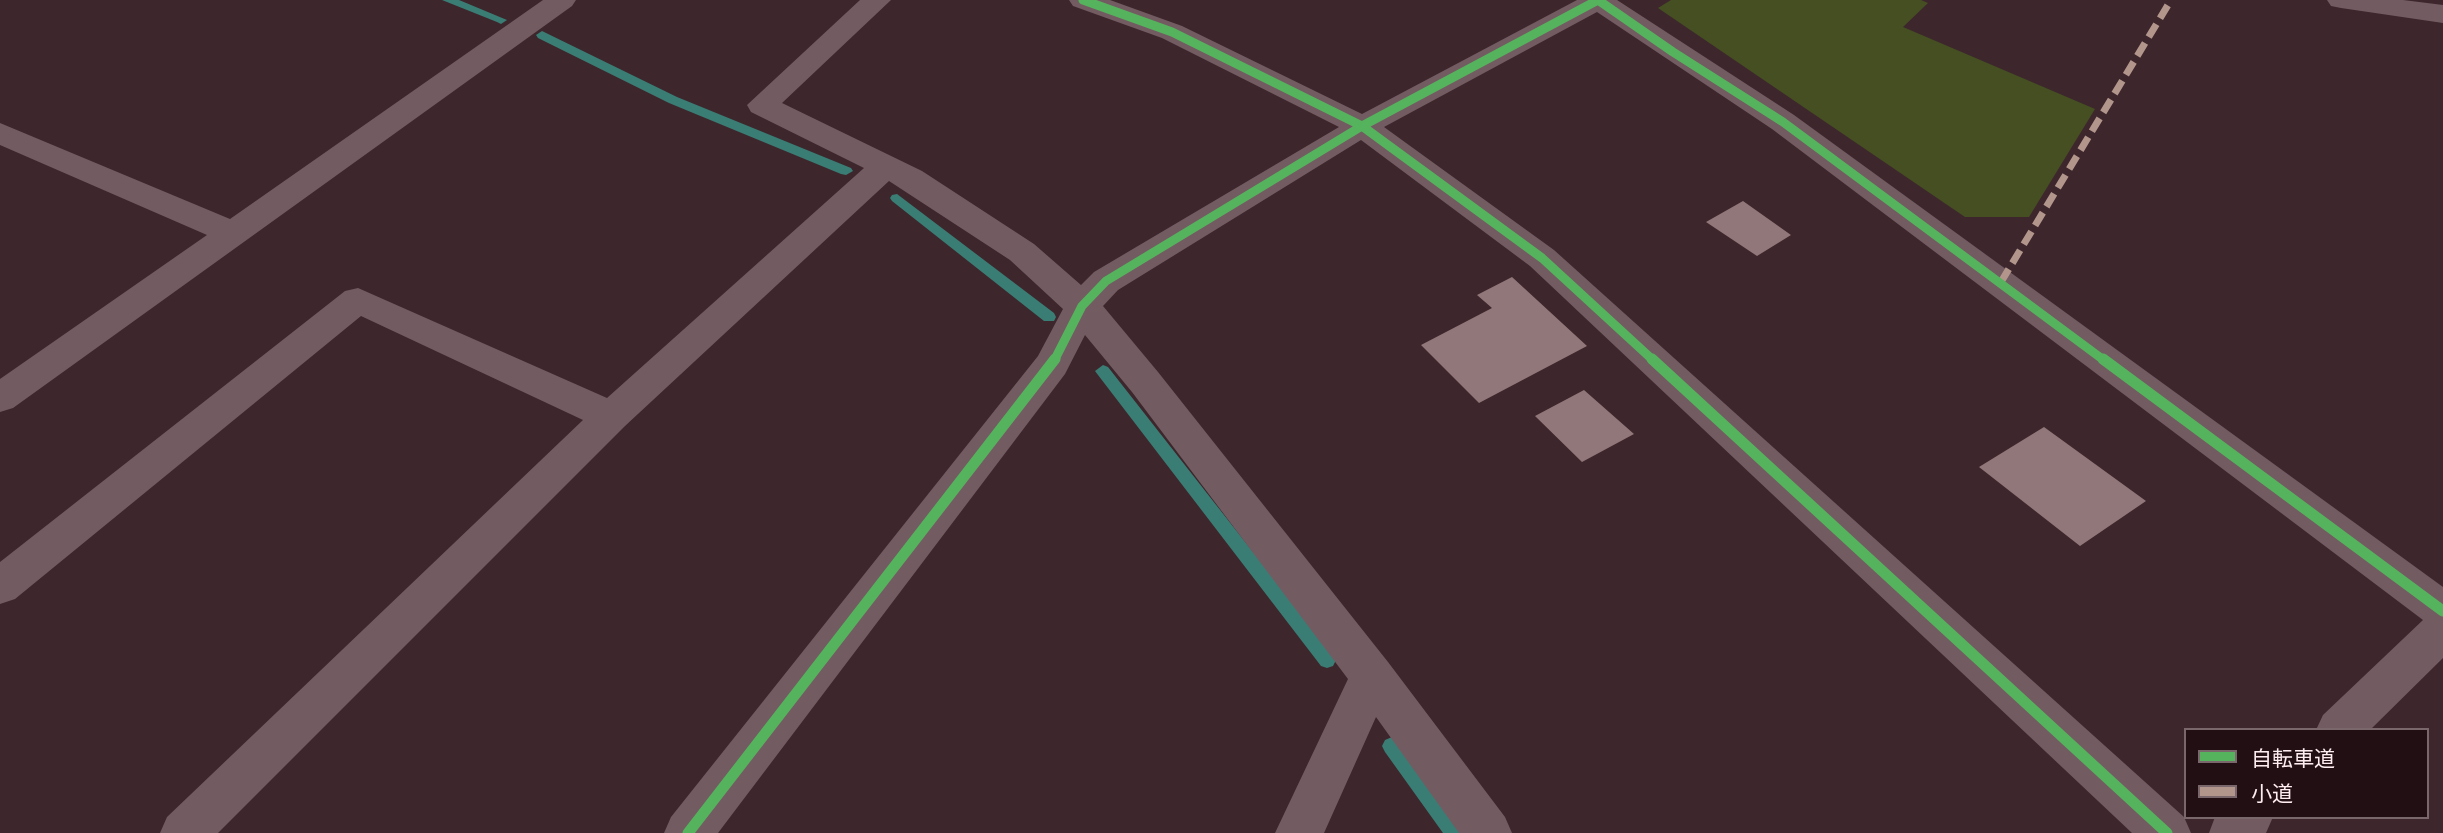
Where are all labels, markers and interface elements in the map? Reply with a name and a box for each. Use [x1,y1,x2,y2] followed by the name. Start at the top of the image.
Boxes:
[2184,728,2429,819] legend
[2251,744,2335,772] text: 自転車道
[2251,779,2293,807] text: 小道

